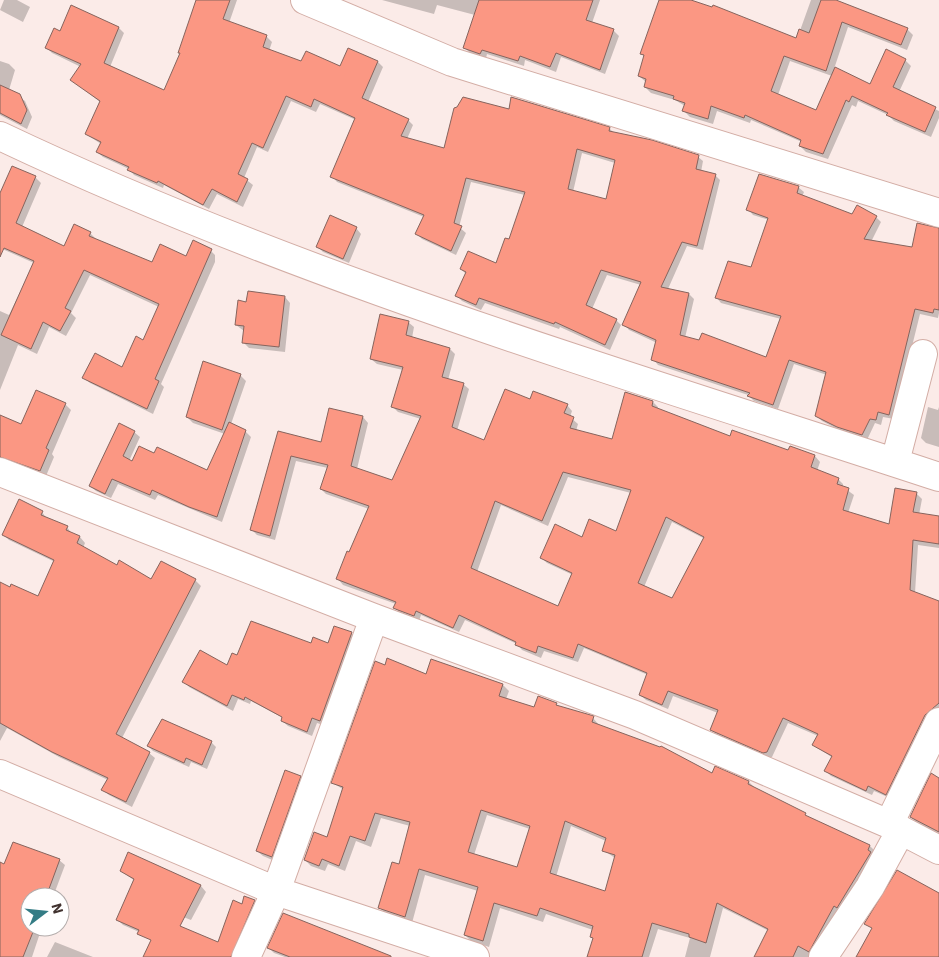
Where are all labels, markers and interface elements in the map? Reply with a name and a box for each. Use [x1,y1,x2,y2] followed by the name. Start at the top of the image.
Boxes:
[20,887,70,937] north arrow
[47,901,68,916] text: N

